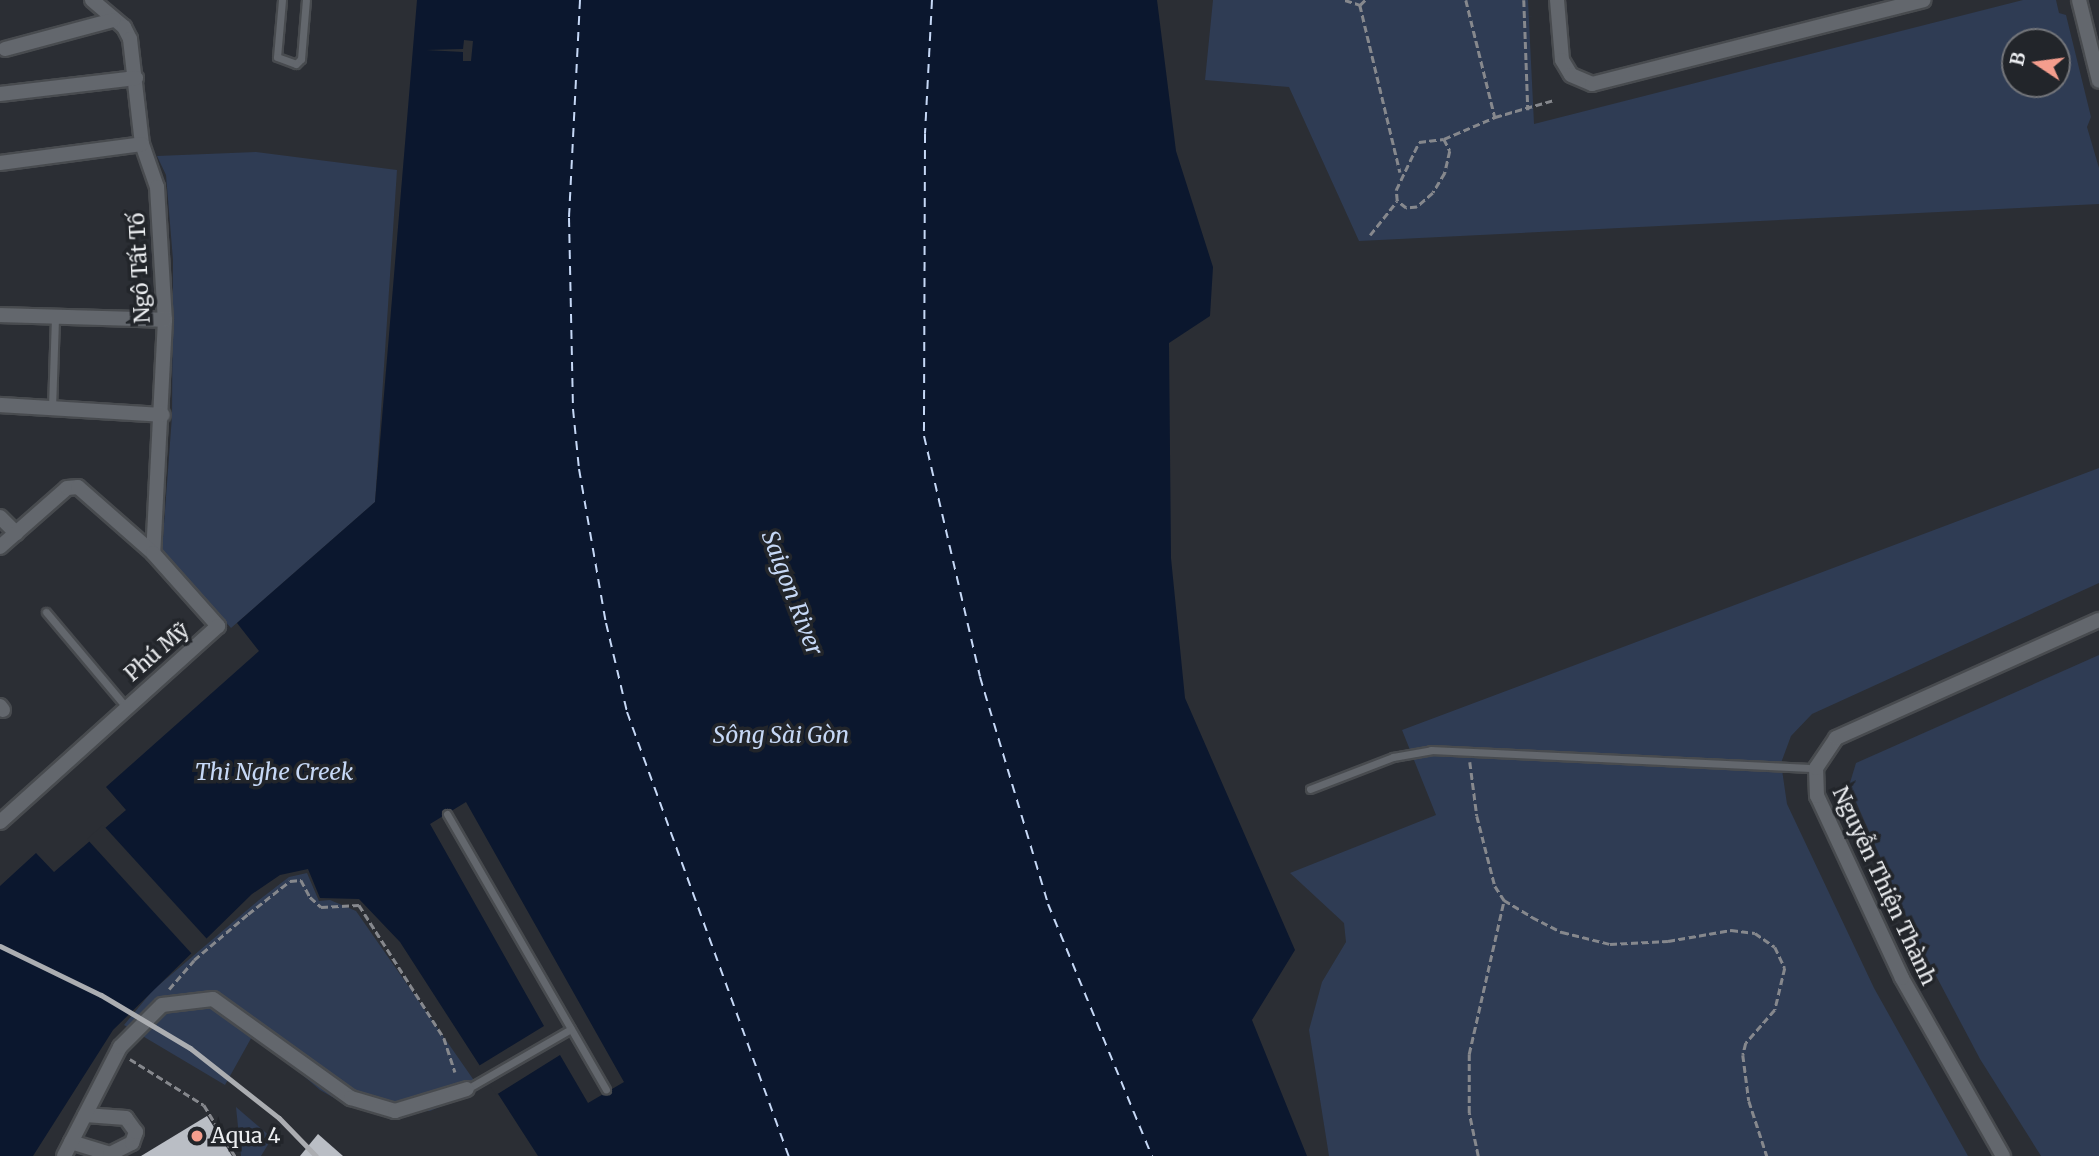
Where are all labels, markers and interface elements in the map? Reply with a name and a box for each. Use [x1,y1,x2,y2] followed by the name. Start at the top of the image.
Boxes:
[2001,28,2071,98] north arrow
[2004,50,2031,68] text: B
[125,212,155,324] street label: Ngô Tất Tố
[756,527,828,659] water label: Saigon River
[120,617,194,687] street label: Phú Mỹ
[713,721,849,749] water label: Sông Sài Gòn
[195,758,353,786] water label: Thi Nghe Creek
[1827,783,1941,989] street label: Nguyễn Thiện Thành
[211,1123,280,1149] place label: Aqua 4
[189,1128,205,1144] marker: Aqua 4

